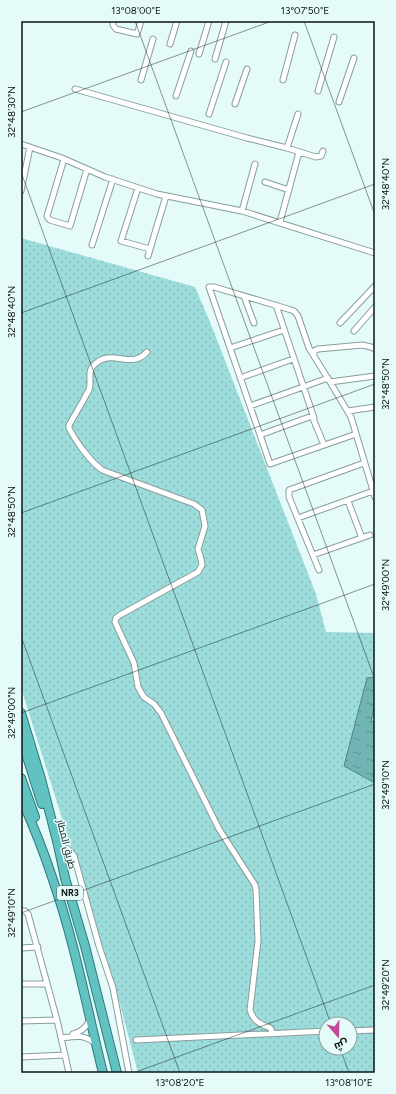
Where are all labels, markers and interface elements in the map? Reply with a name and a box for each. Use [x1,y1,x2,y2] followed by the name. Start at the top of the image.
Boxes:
[111,4,161,17] text: 13°08'00"E
[281,4,329,17] text: 13°07'50"E
[5,86,18,138] text: 32°48'30"N
[379,158,392,210] text: 32°48'40"N
[5,286,18,338] text: 32°48'40"N
[379,358,392,410] text: 32°48'50"N
[5,486,18,538] text: 32°48'50"N
[379,559,392,611] text: 32°49'00"N
[5,687,18,739] text: 32°49'00"N
[379,760,392,810] text: 32°49'10"N
[54,817,79,870] street label: طريق المطار
[57,886,83,900] road number: NR3
[5,888,18,938] text: 32°49'10"N
[379,959,392,1011] text: 32°49'20"N
[318,1016,358,1056] north arrow
[332,1036,350,1053] text: ش
[156,1076,205,1089] text: 13°08'20"E
[325,1076,373,1089] text: 13°08'10"E

